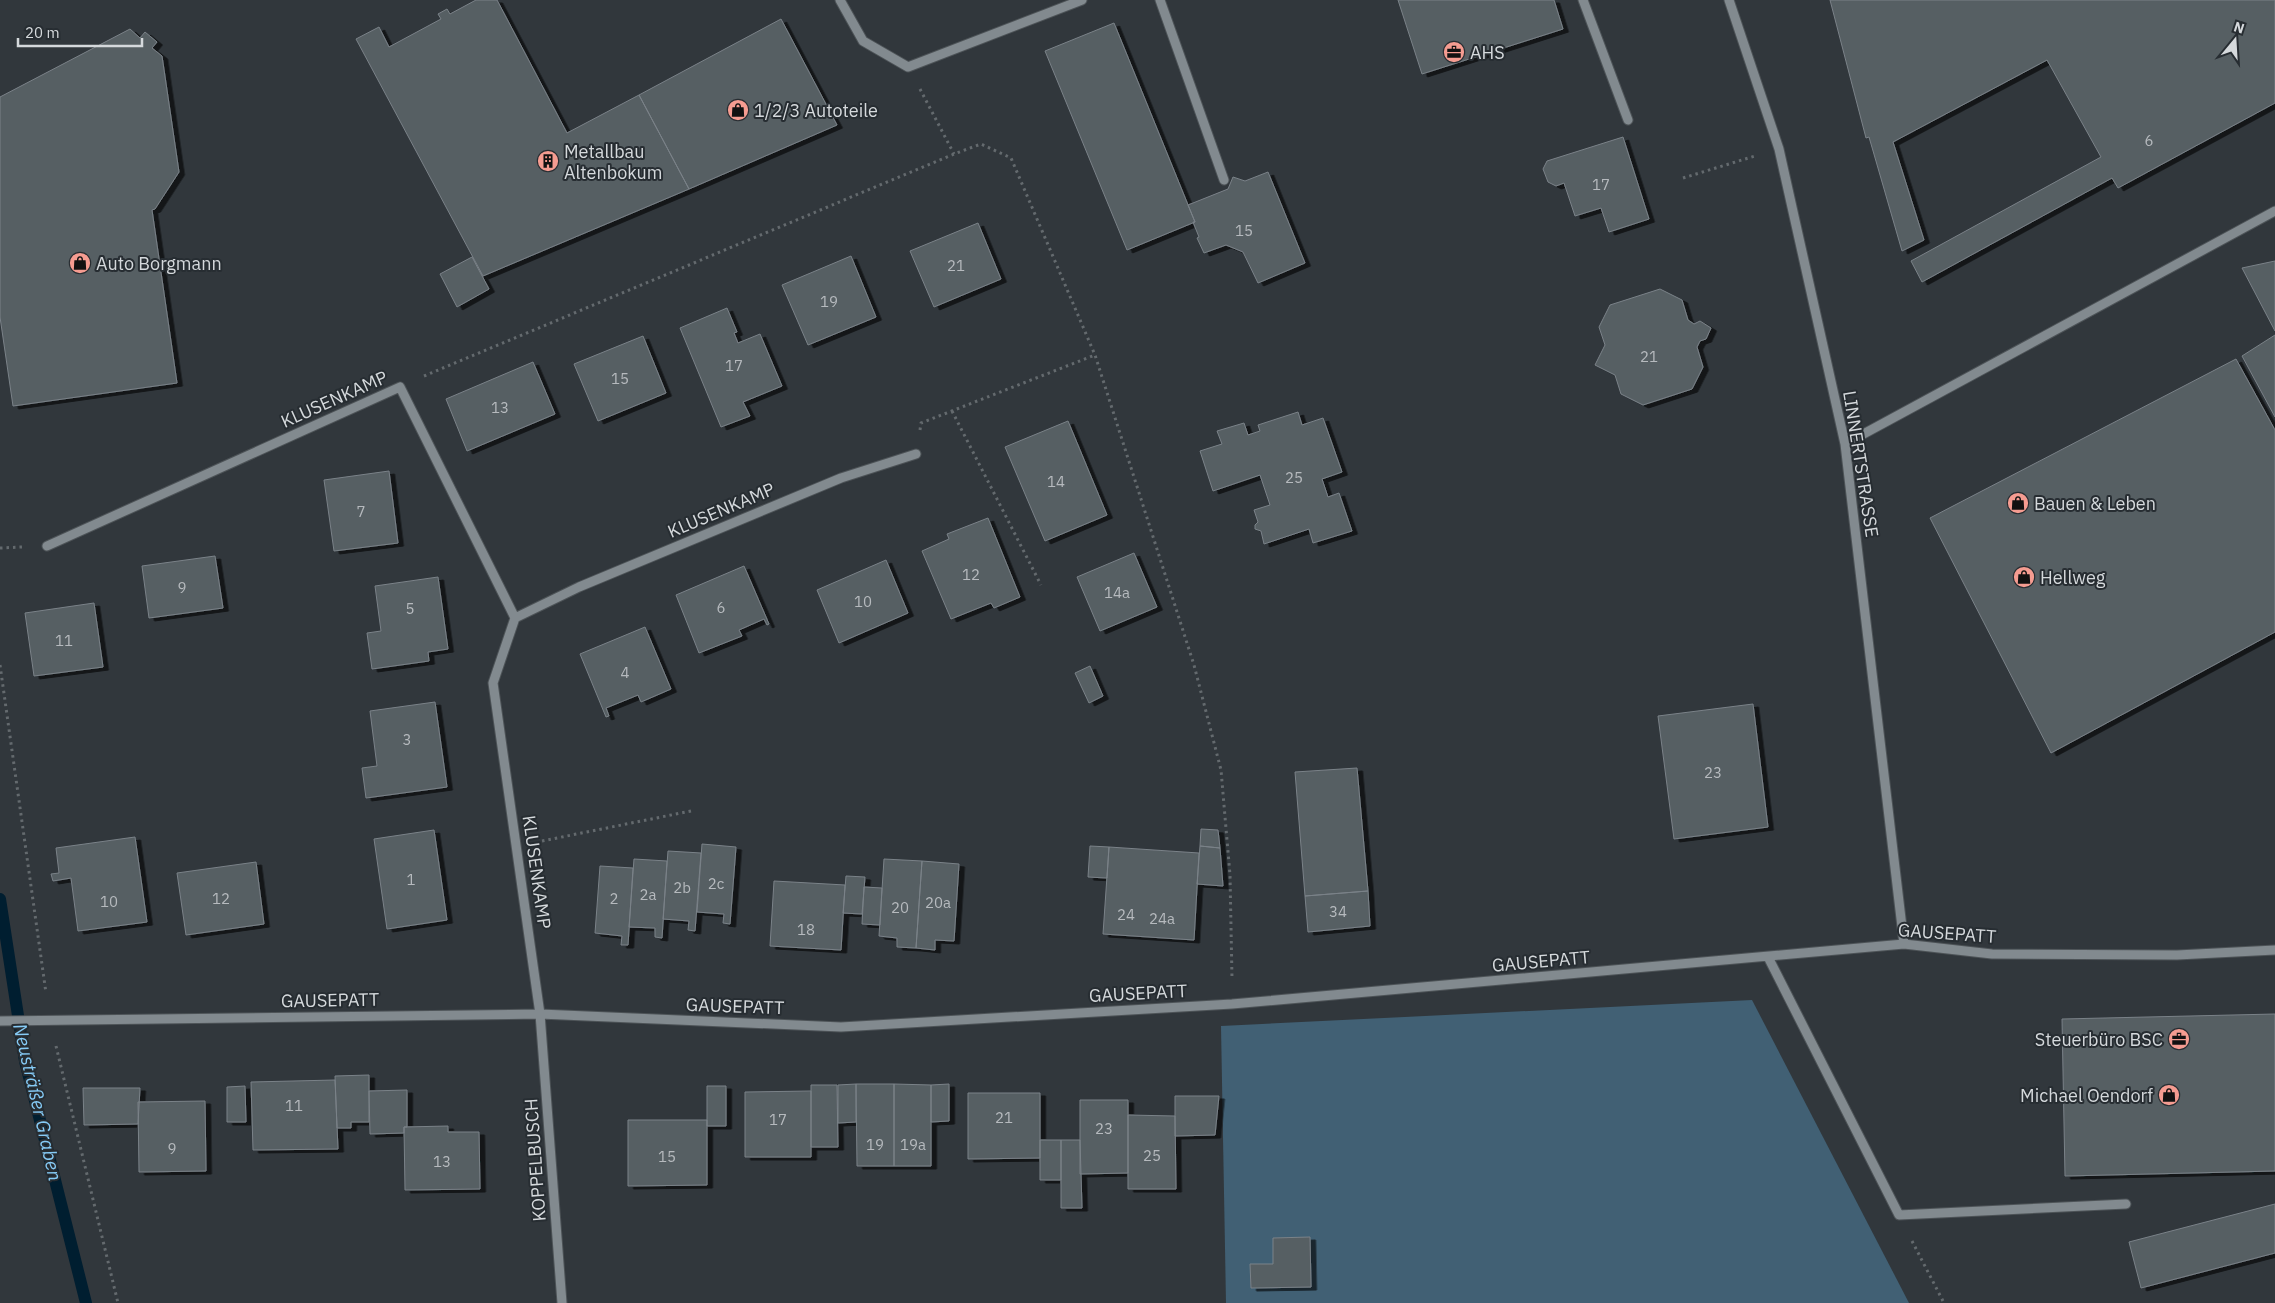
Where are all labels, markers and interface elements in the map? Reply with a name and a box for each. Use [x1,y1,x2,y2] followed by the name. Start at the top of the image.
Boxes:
[18,15,141,47] scale bar
[2210,15,2260,65] north arrow
[2231,18,2247,38] text: N
[25,23,60,42] text: 20 m
[1442,40,1466,64] office icon: AHS
[1470,41,1505,64] place label: AHS
[726,98,750,122] shop icon: 1/2/3 Autoteile
[754,99,878,122] place label: 1/2/3 Autoteile
[2144,131,2154,150] house number: 6
[564,140,662,184] place label: Metallbau Altenbokum
[536,149,560,173] building icon: Metallbau Altenbokum
[1592,175,1610,194] house number: 17
[1235,221,1253,240] house number: 15
[68,251,92,275] shop icon: Auto Borgmann
[96,252,222,275] place label: Auto Borgmann
[947,256,965,275] house number: 21
[820,292,838,311] house number: 19
[1640,347,1658,366] house number: 21
[725,356,743,375] house number: 17
[277,365,391,433] street label: KLUSENKAMP
[611,369,629,388] house number: 15
[1838,389,1884,539] street label: LINNERTSTRASSE
[491,398,509,417] house number: 13
[1285,468,1303,487] house number: 25
[1047,472,1065,491] house number: 14
[664,477,778,543] street label: KLUSENKAMP
[2006,491,2030,515] shop icon: Bauen & Leben
[2034,492,2156,515] place label: Bauen & Leben
[356,502,366,521] house number: 7
[962,565,980,584] house number: 12
[2012,565,2036,589] shop icon: Hellweg
[2040,566,2106,589] place label: Hellweg
[177,578,187,597] house number: 9
[1104,583,1130,602] house number: 14a
[854,592,872,611] house number: 10
[716,598,726,617] house number: 6
[405,599,415,618] house number: 5
[55,631,73,650] house number: 11
[620,663,630,682] house number: 4
[402,730,412,749] house number: 3
[1704,763,1722,782] house number: 23
[518,814,556,930] street label: KLUSENKAMP
[406,870,416,889] house number: 1
[708,874,725,893] house number: 2c
[673,878,691,897] house number: 2b
[639,885,657,904] house number: 2a
[212,889,230,908] house number: 12
[609,889,619,908] house number: 2
[100,892,118,911] house number: 10
[925,893,951,912] house number: 20a
[891,898,909,917] house number: 20
[1329,902,1347,921] house number: 34
[1117,905,1135,924] house number: 24
[1149,909,1175,928] house number: 24a
[1897,918,1997,948] street label: GAUSEPATT
[797,920,815,939] house number: 18
[1491,945,1591,977] street label: GAUSEPATT
[1088,979,1188,1007] street label: GAUSEPATT
[281,988,379,1012] street label: GAUSEPATT
[685,993,785,1019] street label: GAUSEPATT
[8,1021,68,1183] water label: Neusträßer Graben
[2167,1027,2191,1051] office icon: Steuerbüro BSC
[2035,1028,2163,1051] place label: Steuerbüro BSC
[2157,1083,2181,1107] shop icon: Michael Oendorf
[2020,1084,2153,1107] place label: Michael Oendorf
[285,1096,303,1115] house number: 11
[519,1098,551,1222] street label: KOPPELBUSCH
[995,1108,1013,1127] house number: 21
[769,1110,787,1129] house number: 17
[1095,1119,1113,1138] house number: 23
[866,1135,884,1154] house number: 19
[900,1135,926,1154] house number: 19a
[167,1139,177,1158] house number: 9
[1143,1146,1161,1165] house number: 25
[658,1147,676,1166] house number: 15
[433,1152,451,1171] house number: 13

